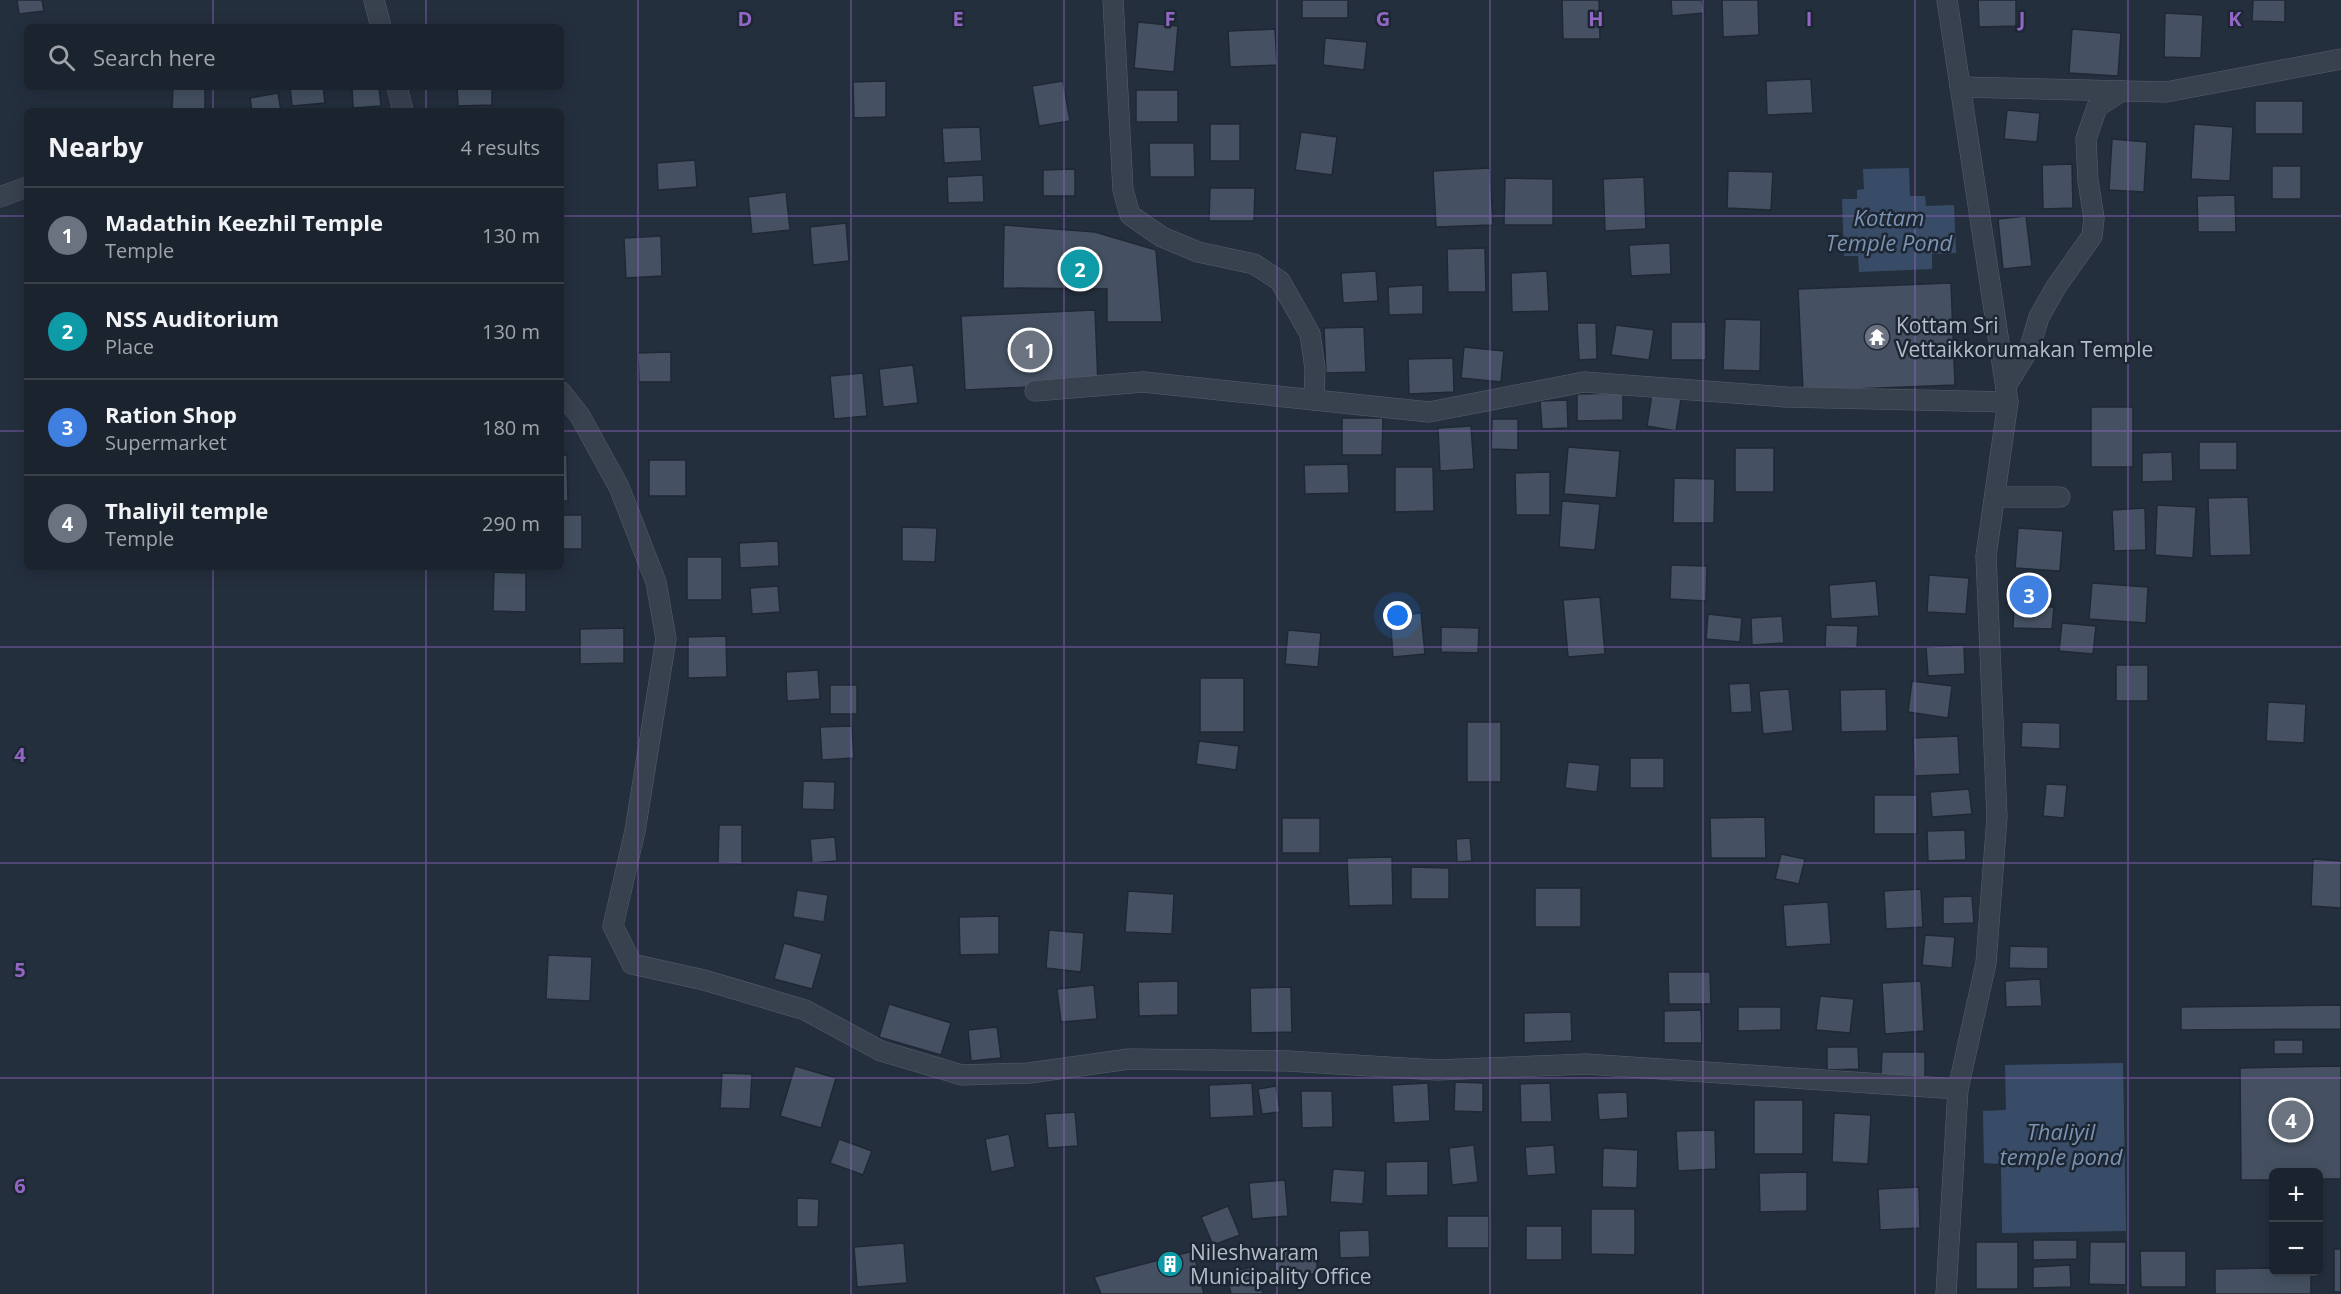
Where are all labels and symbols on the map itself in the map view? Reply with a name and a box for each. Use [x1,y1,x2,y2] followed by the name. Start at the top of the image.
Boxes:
[738,5,752,32] text: D
[952,5,964,32] text: E
[1165,5,1175,32] text: F
[1376,5,1390,32] text: G
[1588,5,1604,32] text: H
[1806,5,1812,32] text: I
[2017,5,2025,32] text: J
[2228,5,2242,32] text: K
[1826,202,1953,257] water label: Kottam Temple Pond
[1060,246,1100,292] pin: 2
[1896,311,2153,363] place label: Kottam Sri Vettaikkorumakan Temple
[1862,322,1892,352] temple icon: Kottam Sri Vettaikkorumakan Temple
[1010,328,1050,372] pin: 1
[2010,572,2048,618] pin: 3
[1383,601,1412,630] your location
[14,741,26,768] text: 4
[14,956,26,983] text: 5
[2272,1098,2310,1142] pin: 4
[2000,1116,2124,1171] water label: Thaliyil temple pond
[14,1172,26,1199] text: 6
[1190,1238,1372,1290] place label: Nileshwaram Municipality Office
[1155,1249,1185,1279] building icon: Nileshwaram Municipality Office

